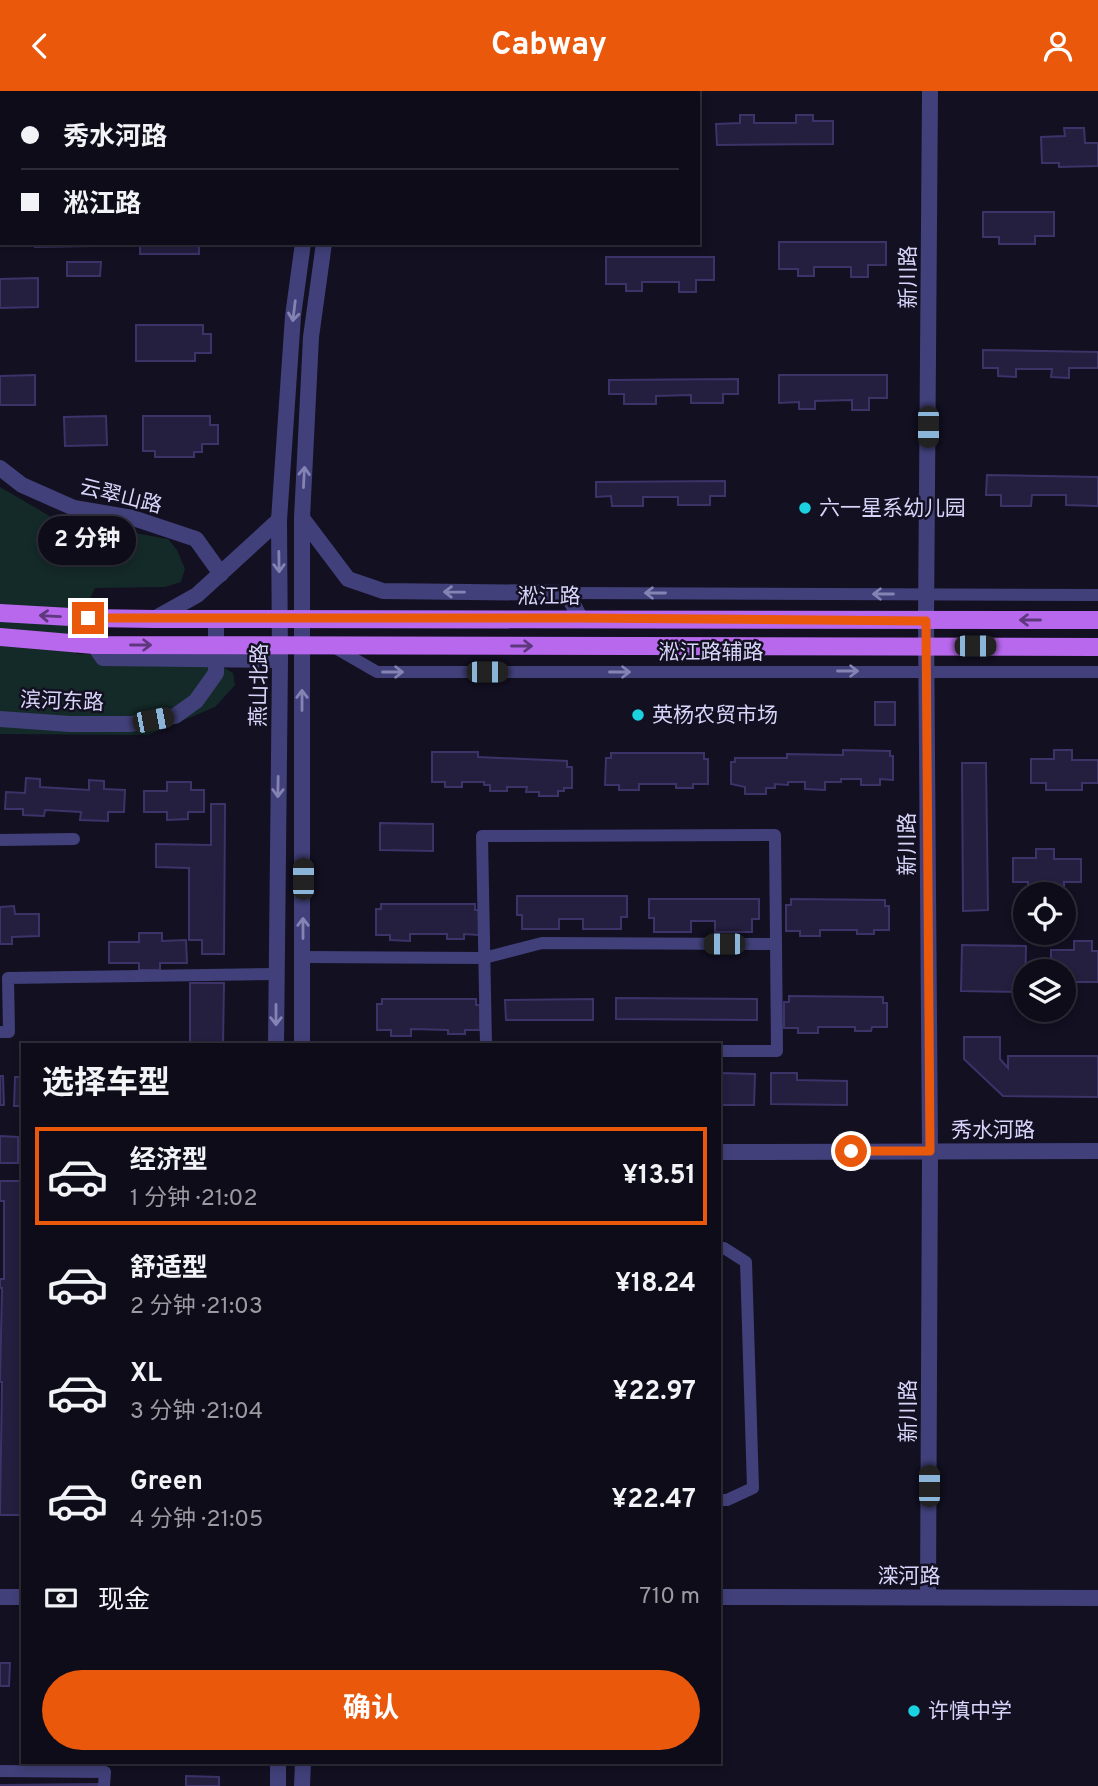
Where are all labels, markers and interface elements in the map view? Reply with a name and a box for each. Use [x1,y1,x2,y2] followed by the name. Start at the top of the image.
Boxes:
[491,26,607,66] text: Cabway
[21,27,59,65] icon: back
[1039,27,1077,65] icon: person
[63,122,167,155] text: 秀水河路
[63,189,141,222] text: 淞江路
[896,246,923,309] street label: 新川路
[287,299,300,322] one-way arrow
[918,406,939,448] car
[297,466,310,489] one-way arrow
[77,474,165,521] street label: 云翠山路
[819,496,966,523] place label: 六一星系幼儿园
[797,500,813,516] marker: 六一星系幼儿园
[39,517,137,566] callout: 2 分钟
[54,526,120,555] text: 2 分钟
[273,551,286,574] one-way arrow
[518,584,581,611] street label: 淞江路
[443,585,466,599] one-way arrow
[644,586,667,600] one-way arrow
[872,587,895,601] one-way arrow
[72,602,104,634] route end
[39,609,62,622] one-way arrow
[1019,613,1042,627] one-way arrow
[955,636,997,657] car
[130,638,153,652] one-way arrow
[511,639,534,653] one-way arrow
[659,640,764,667] street label: 淞江路辅路
[246,643,275,727] street label: 燕山北路
[467,662,509,683] car
[836,664,859,678] one-way arrow
[381,665,404,679] one-way arrow
[609,665,632,679] one-way arrow
[20,688,104,717] street label: 滨河东路
[295,689,309,712] one-way arrow
[652,703,778,730] place label: 英杨农贸市场
[131,706,176,734] car
[630,707,646,723] marker: 英杨农贸市场
[272,775,285,798] one-way arrow
[895,813,922,876] street label: 新川路
[293,858,314,900] car
[1013,882,1076,1022] map controls
[1013,882,1076,945] button: locate
[296,916,310,939] one-way arrow
[704,934,746,955] car
[1013,959,1076,1022] button: layers
[269,1003,283,1026] one-way arrow
[42,1065,170,1105] text: 选择车型
[951,1118,1035,1145] street label: 秀水河路
[835,1135,867,1167] route start
[46,1145,109,1208] icon: car
[130,1145,208,1178] text: 经济型
[622,1160,696,1193] text: ¥13.51
[130,1185,257,1214] text: 1 分钟 · 21:02
[46,1253,109,1316] icon: car
[130,1253,208,1286] text: 舒适型
[615,1268,696,1301] text: ¥18.24
[130,1293,263,1322] text: 2 分钟 · 21:03
[130,1358,162,1391] text: XL
[46,1361,109,1424] icon: car
[613,1376,696,1409] text: ¥22.97
[896,1380,923,1443] street label: 新川路
[130,1398,263,1427] text: 3 分钟 · 21:04
[919,1465,940,1507] car
[130,1466,203,1499] text: Green
[46,1469,109,1532] icon: car
[611,1484,696,1517] text: ¥22.47
[130,1506,263,1535] text: 4 分钟 · 21:05
[878,1564,941,1591] street label: 滦河路
[42,1579,80,1617] icon: cash
[639,1583,700,1612] text: 710 m
[98,1585,150,1618] text: 现金
[42,1670,700,1750] button: 确认
[928,1699,1012,1726] place label: 许慎中学
[906,1703,922,1719] marker: 许慎中学

